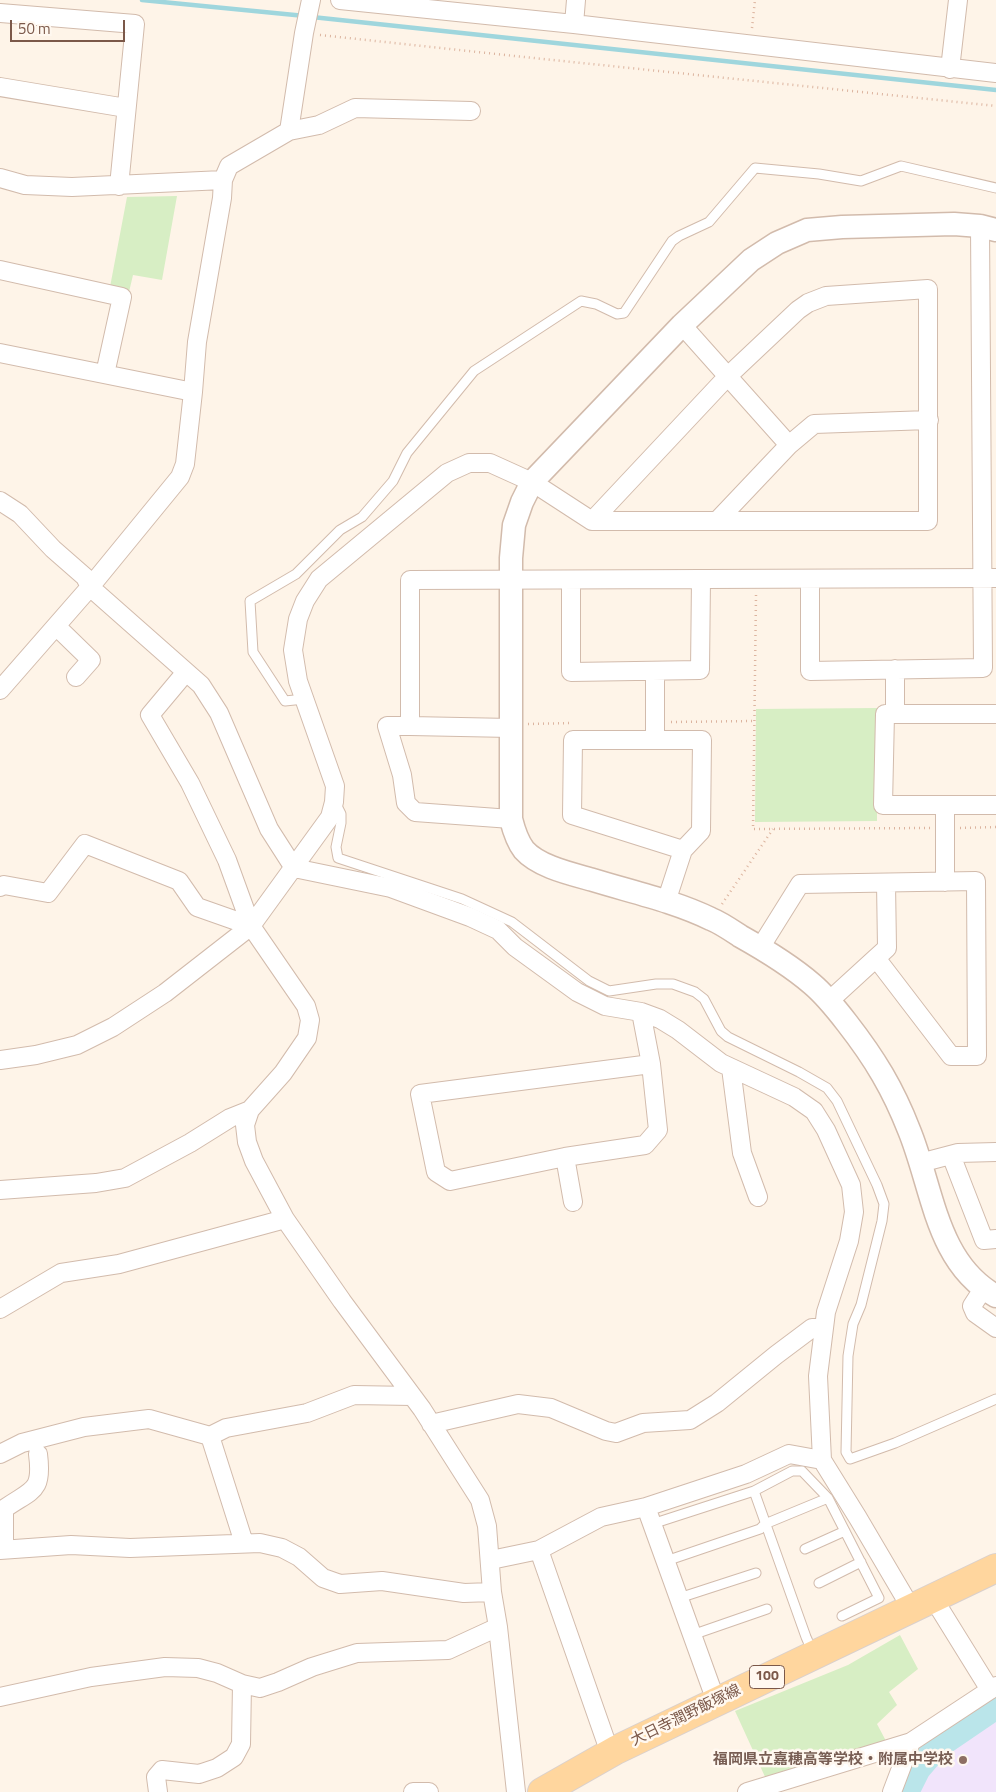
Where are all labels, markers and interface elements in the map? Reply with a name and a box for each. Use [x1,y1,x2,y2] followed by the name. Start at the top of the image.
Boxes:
[12,10,128,42] scale bar
[18,17,51,40] text: 50 m
[750,1665,784,1688] road number: 100
[628,1682,744,1750] street label: 大日寺潤野飯塚線
[713,1751,953,1769] place label: 福岡県立嘉穂高等学校・附属中学校
[957,1754,969,1766] marker: 福岡県立嘉穂高等学校・附属中学校

